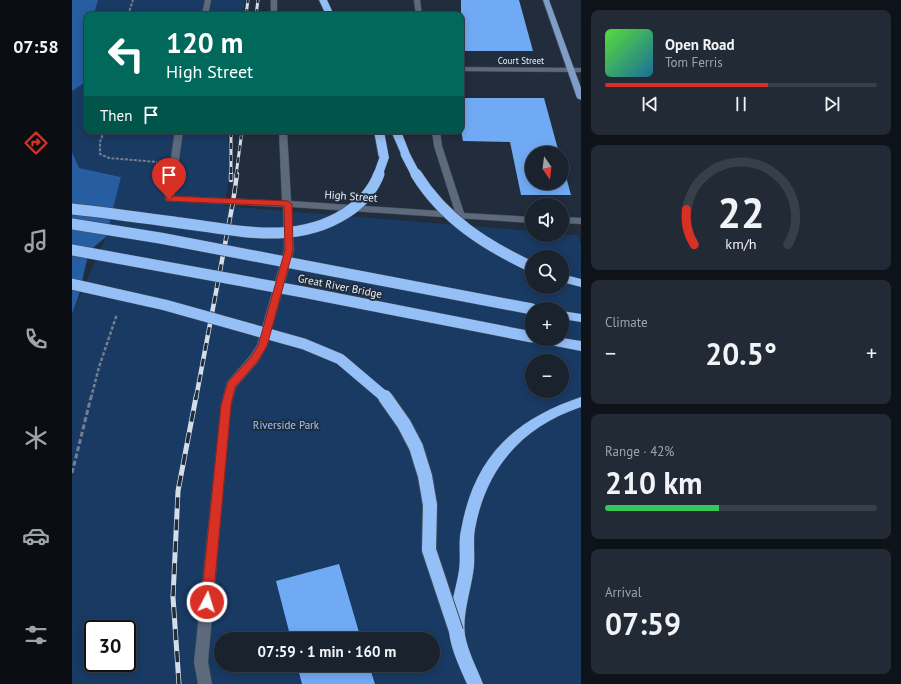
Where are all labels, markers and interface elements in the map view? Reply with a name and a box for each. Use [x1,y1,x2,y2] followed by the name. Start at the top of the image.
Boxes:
[166,24,243,61] text: 120 m
[100,28,152,80] icon: left
[13,35,59,58] text: 07:58
[665,35,735,54] text: Open Road
[665,54,723,71] text: Tom Ferris
[498,55,544,66] street label: Court Street
[166,60,253,83] text: High Street
[639,93,661,115] icon: previous
[730,93,752,115] icon: pause
[821,93,843,115] icon: next
[140,104,162,126] icon: arrive
[100,106,132,125] text: Then
[22,129,50,157] icon: directions
[525,146,569,190] north arrow
[525,146,569,398] map controls
[152,158,186,199] pin
[158,164,180,186] icon: arrive
[717,186,765,239] text: 22
[324,187,378,205] street label: High Street
[525,198,569,242] button: sound
[22,227,50,255] icon: music
[725,234,757,253] text: km/h
[525,250,569,294] button: search
[297,271,384,301] street label: Great River Bridge
[525,302,569,346] button: +
[605,314,648,331] text: Climate
[22,325,50,353] icon: phone
[705,334,777,373] text: 20.5°
[605,339,616,367] text: −
[866,339,877,367] text: +
[525,354,569,398] button: −
[253,418,320,432] park label: Riverside Park
[22,424,50,452] icon: climate
[605,443,674,460] text: Range · 42%
[605,463,703,502] text: 210 km
[22,522,50,550] icon: car
[186,581,228,623] position arrow
[605,584,641,601] text: Arrival
[605,604,681,643] text: 07:59
[84,620,136,672] speed limit sign: 30
[22,621,50,649] icon: filters
[258,642,396,661] text: 07:59 · 1 min · 160 m

